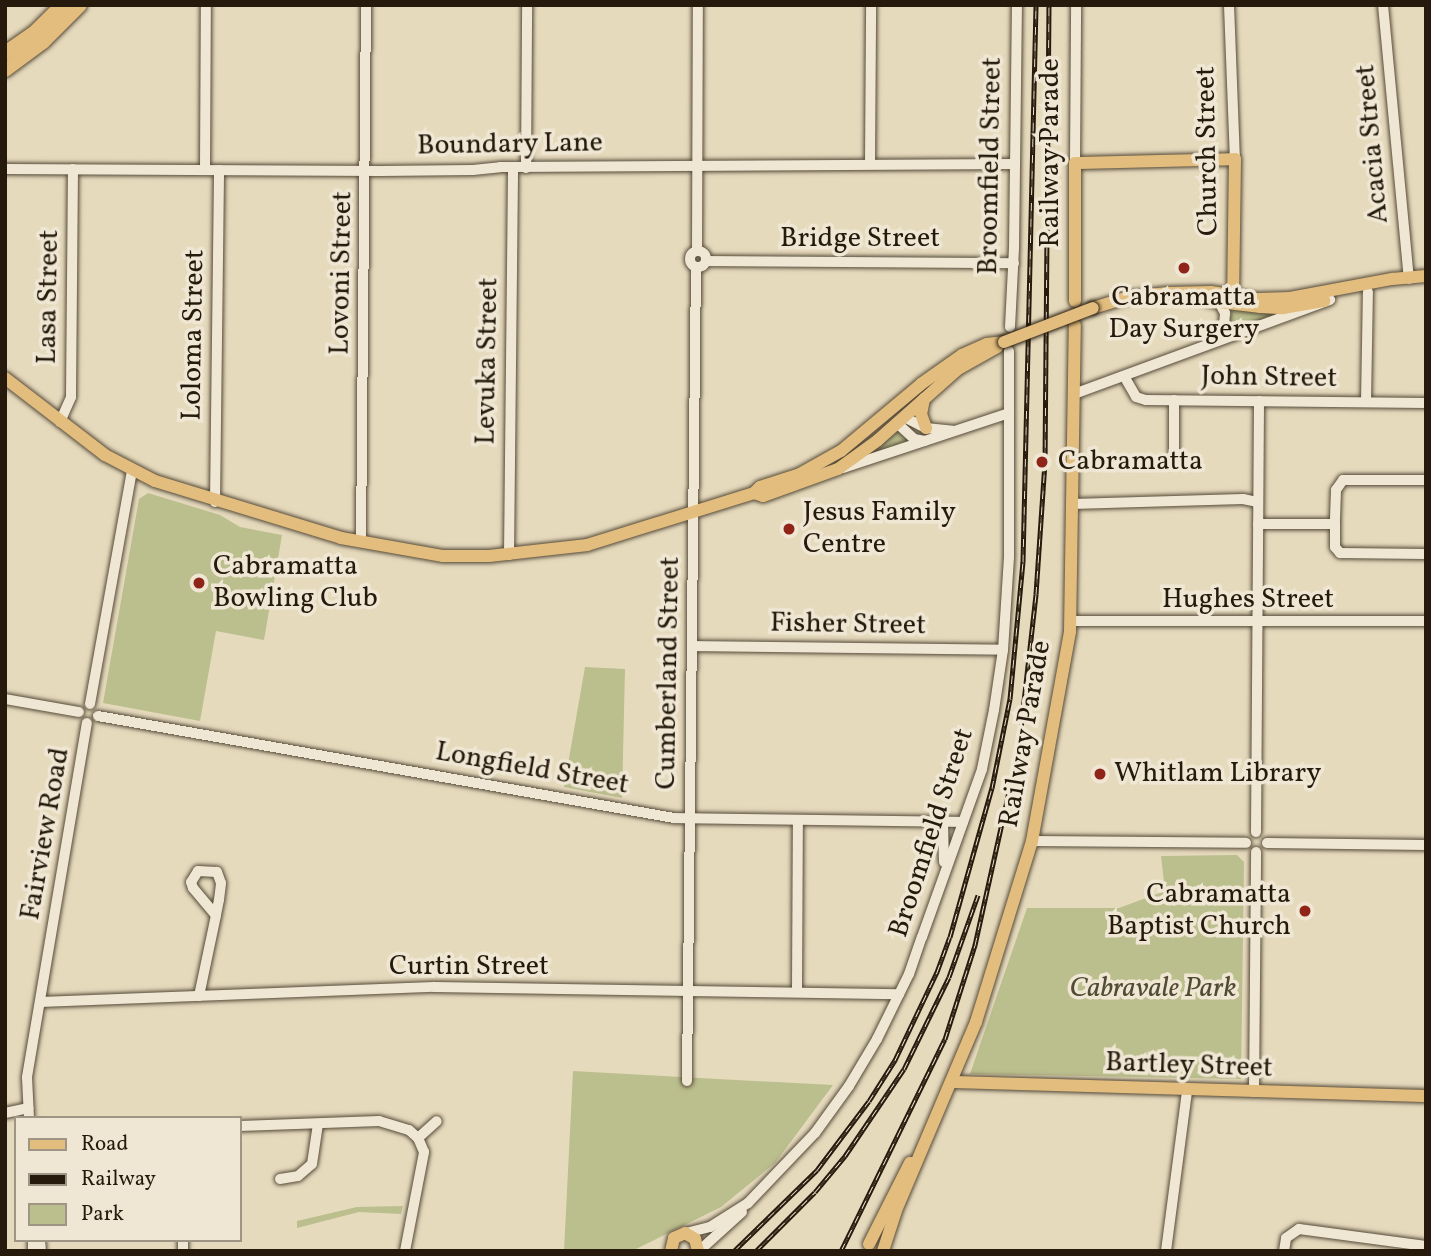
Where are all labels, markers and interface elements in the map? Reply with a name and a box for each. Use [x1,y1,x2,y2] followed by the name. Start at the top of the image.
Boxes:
[972,57,1010,275] street label: Broomfield Street
[1034,58,1068,248] street label: Railway Parade
[1349,63,1397,225] street label: Acacia Street
[1190,66,1226,236] street label: Church Street
[416,127,604,163] street label: Boundary Lane
[324,191,360,355] street label: Lovoni Street
[780,222,940,256] street label: Bridge Street
[31,229,67,365] street label: Lasa Street
[176,249,212,421] street label: Loloma Street
[1174,258,1194,278] marker: Cabramatta Day Surgery
[470,277,506,445] street label: Levuka Street
[1108,281,1260,347] place label: Cabramatta Day Surgery
[1201,360,1337,396] street label: John Street
[1058,445,1203,479] place label: Cabramatta
[1032,452,1052,472] marker: Cabramatta
[803,496,956,562] place label: Jesus Family Centre
[781,521,797,537] marker: Jesus Family Centre
[213,550,378,616] place label: Cabramatta Bowling Club
[650,556,688,790] street label: Cumberland Street
[191,575,207,591] marker: Cabramatta Bowling Club
[1162,583,1334,617] street label: Hughes Street
[770,607,926,643] street label: Fisher Street
[993,637,1059,831] street label: Railway Parade
[882,724,982,942] street label: Broomfield Street
[433,735,631,803] street label: Longfield Street
[14,745,78,923] street label: Fairview Road
[1114,757,1321,791] place label: Whitlam Library
[1092,766,1108,782] marker: Whitlam Library
[1107,878,1291,944] place label: Cabramatta Baptist Church
[1297,903,1313,919] marker: Cabramatta Baptist Church
[389,950,549,984] street label: Curtin Street
[1069,972,1237,1006] park label: Cabravale Park
[1104,1046,1274,1086] street label: Bartley Street
[14,1116,242,1242] legend
[81,1130,128,1159] text: Road
[81,1165,156,1194] text: Railway
[81,1200,124,1229] text: Park

